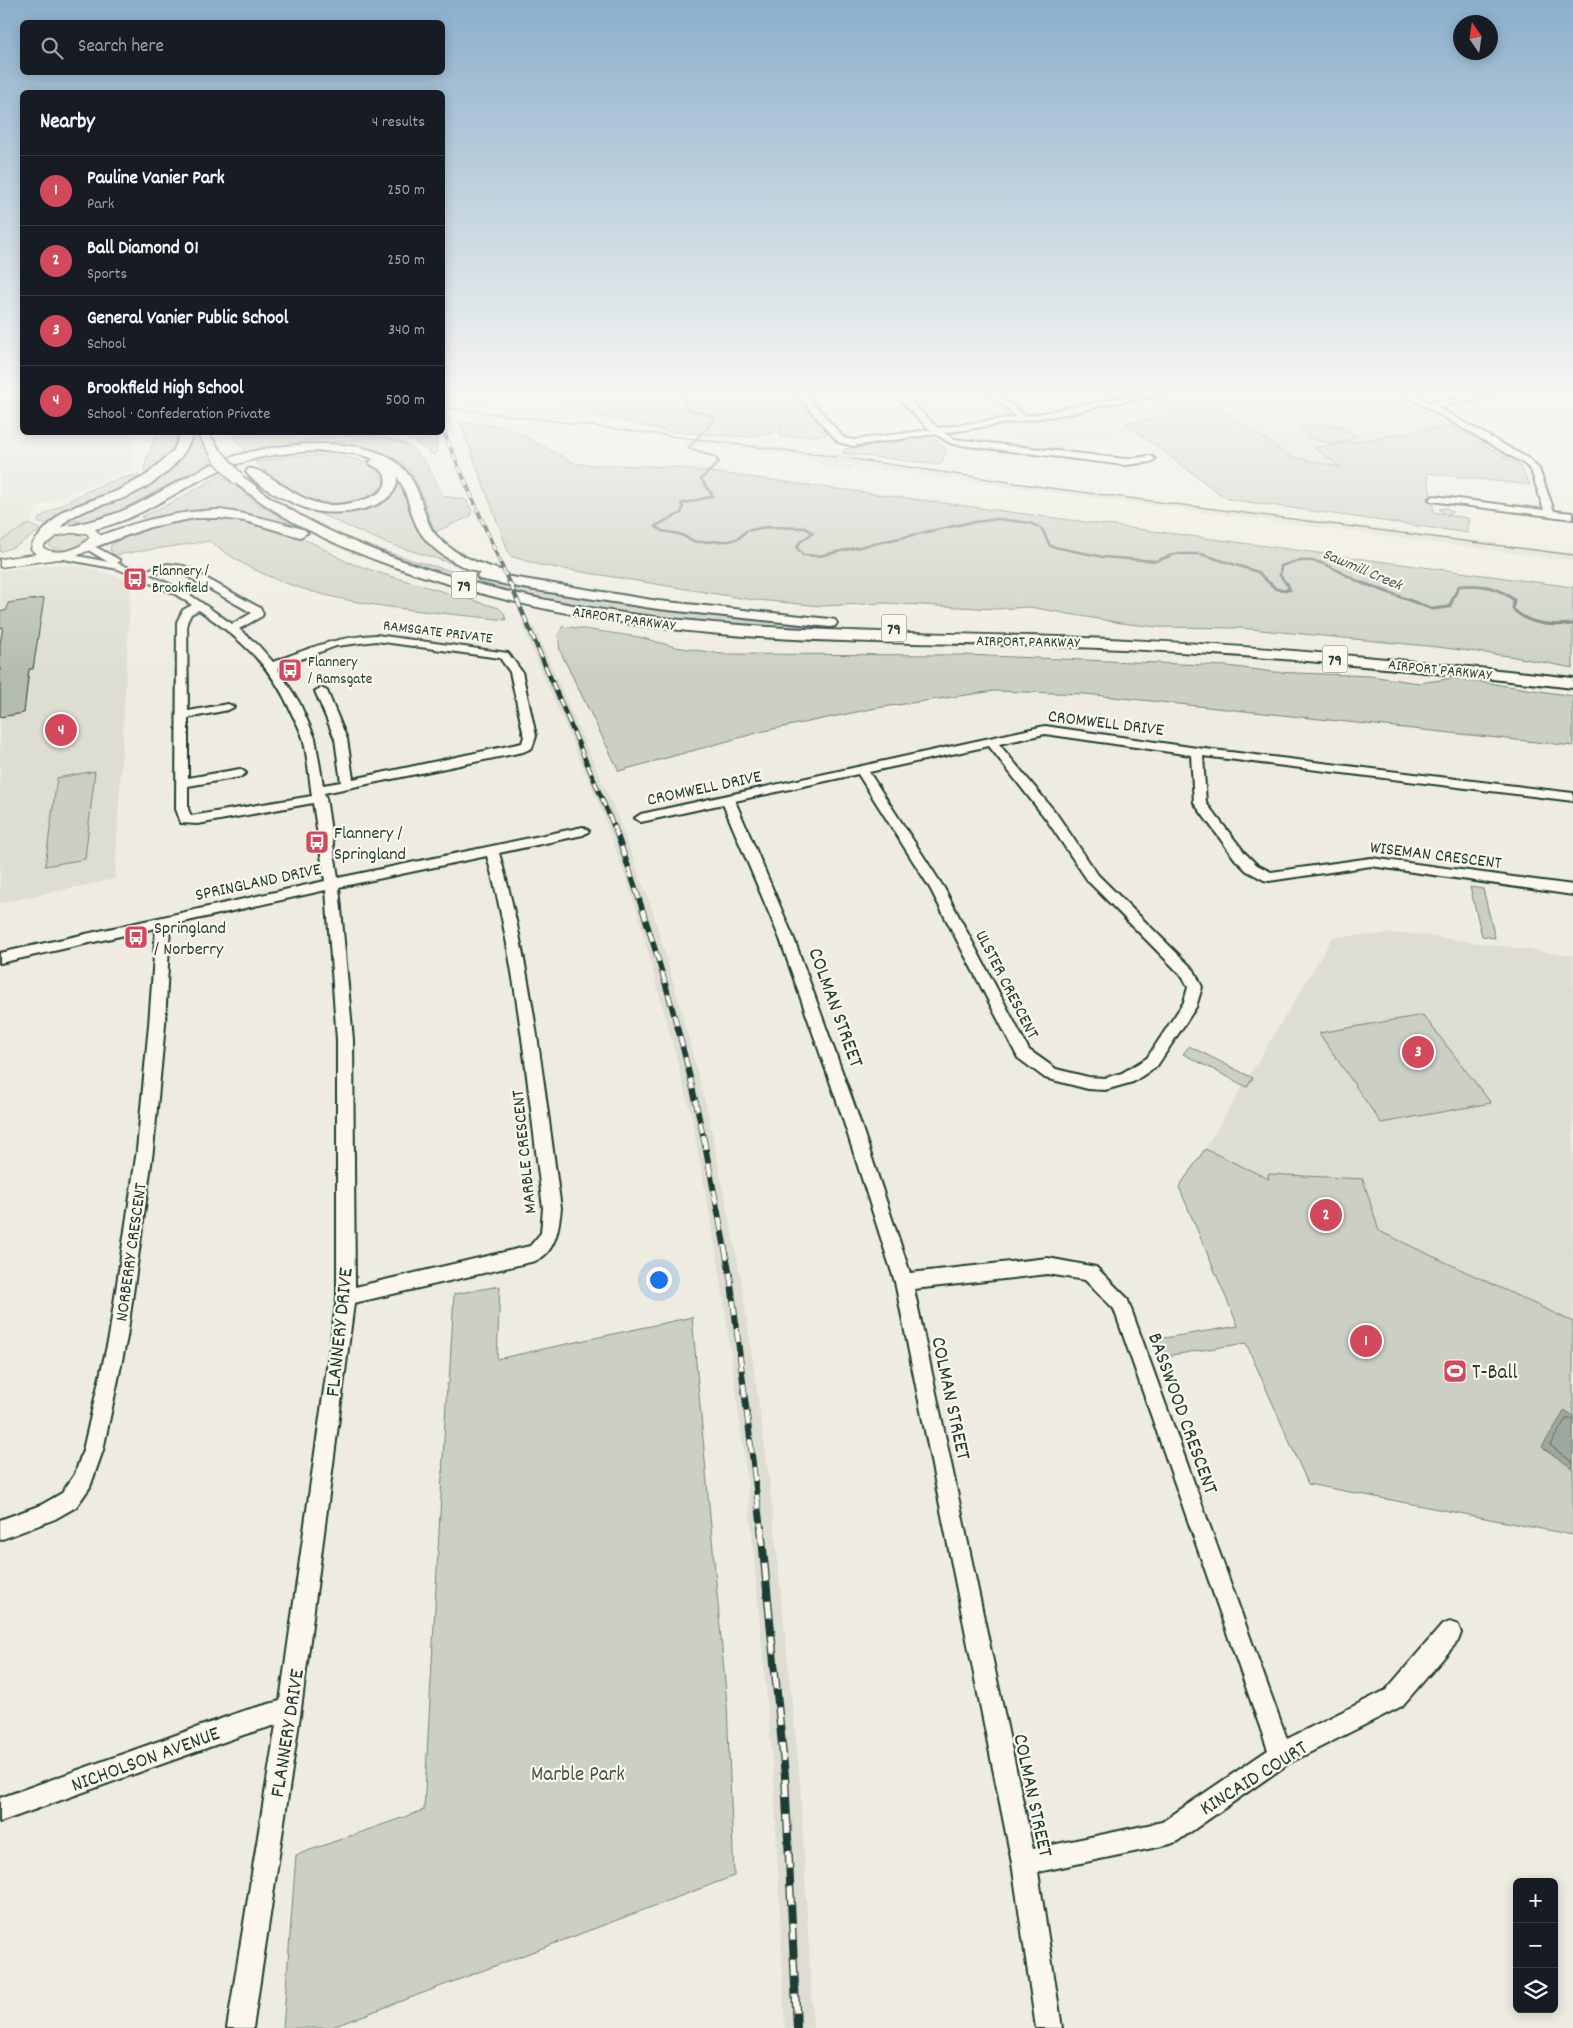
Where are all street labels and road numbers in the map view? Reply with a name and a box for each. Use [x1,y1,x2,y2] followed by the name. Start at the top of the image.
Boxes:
[452,572,476,598] road number: 79
[571,602,677,638] street label: AIRPORT PARKWAY
[882,614,906,641] road number: 79
[382,615,494,651] street label: RAMSGATE PRIVATE
[976,631,1081,655] street label: AIRPORT PARKWAY
[1322,646,1348,672] road number: 79
[1387,655,1493,687] street label: AIRPORT PARKWAY
[1046,705,1165,744] street label: CROMWELL DRIVE
[645,765,764,814] street label: CROMWELL DRIVE
[1368,836,1503,877] street label: WISEMAN CRESCENT
[193,858,324,909] street label: SPRINGLAND DRIVE
[968,926,1044,1044] street label: ULSTER CRESCENT
[799,944,870,1073] street label: COLMAN STREET
[507,1089,544,1215] street label: MARBLE CRESCENT
[110,1181,155,1323] street label: NORBERRY CRESCENT
[319,1266,363,1398] street label: FLANNERY DRIVE
[1138,1329,1225,1500] street label: BASSWOOD CRESCENT
[921,1334,977,1464] street label: COLMAN STREET
[264,1667,314,1800] street label: FLANNERY DRIVE
[67,1720,225,1802] street label: NICHOLSON AVENUE
[1003,1731,1059,1861] street label: COLMAN STREET
[1195,1734,1315,1825] street label: KINCAID COURT

